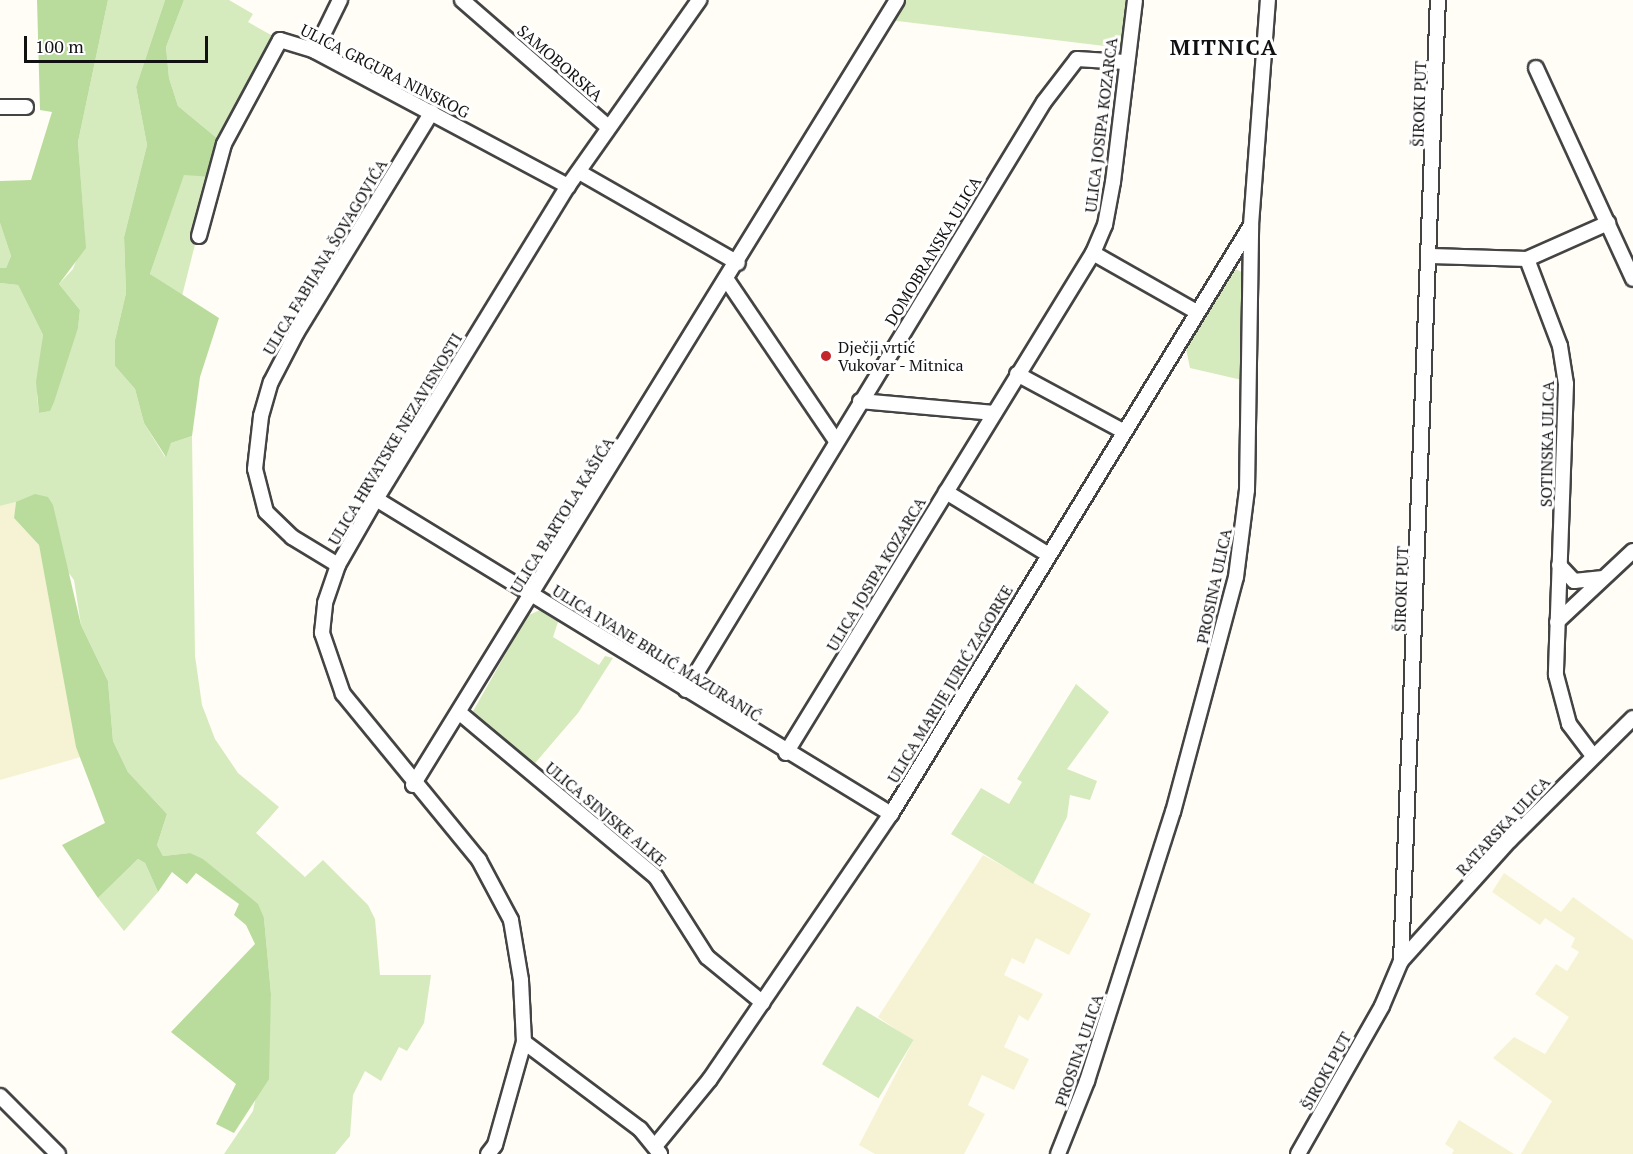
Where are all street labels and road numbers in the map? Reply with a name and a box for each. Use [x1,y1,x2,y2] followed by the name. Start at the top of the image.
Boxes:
[297,20,473,122] street label: ULICA GRGURA NINSKOG
[513,21,607,105] street label: SAMOBORSKA
[1081,36,1121,214] street label: ULICA JOSIPA KOZARCA
[1408,61,1430,147] street label: ŠIROKI PUT
[259,155,391,359] street label: ULICA FABIJANA ŠOVAGOVIĆA
[881,173,985,329] street label: DOMOBRANSKA ULICA
[324,329,466,549] street label: ULICA HRVATSKE NEZAVISNOSTI
[1536,381,1558,507] street label: SOTINSKA ULICA
[506,433,618,597] street label: ULICA BARTOLA KAŠIĆA
[822,493,930,655] street label: ULICA JOSIPA KOZARCA
[1192,526,1236,646] street label: PROSINA ULICA
[1390,546,1412,632] street label: ŠIROKI PUT
[549,580,765,726] street label: ULICA IVANE BRLIĆ MAZURANIĆ
[883,582,1017,786] street label: ULICA MARIJE JURIĆ ZAGORKE
[541,758,671,870] street label: ULICA SINJSKE ALKE
[1452,772,1554,880] street label: RATARSKA ULICA
[1051,991,1107,1109] street label: PROSINA ULICA
[1297,1029,1355,1113] street label: ŠIROKI PUT

